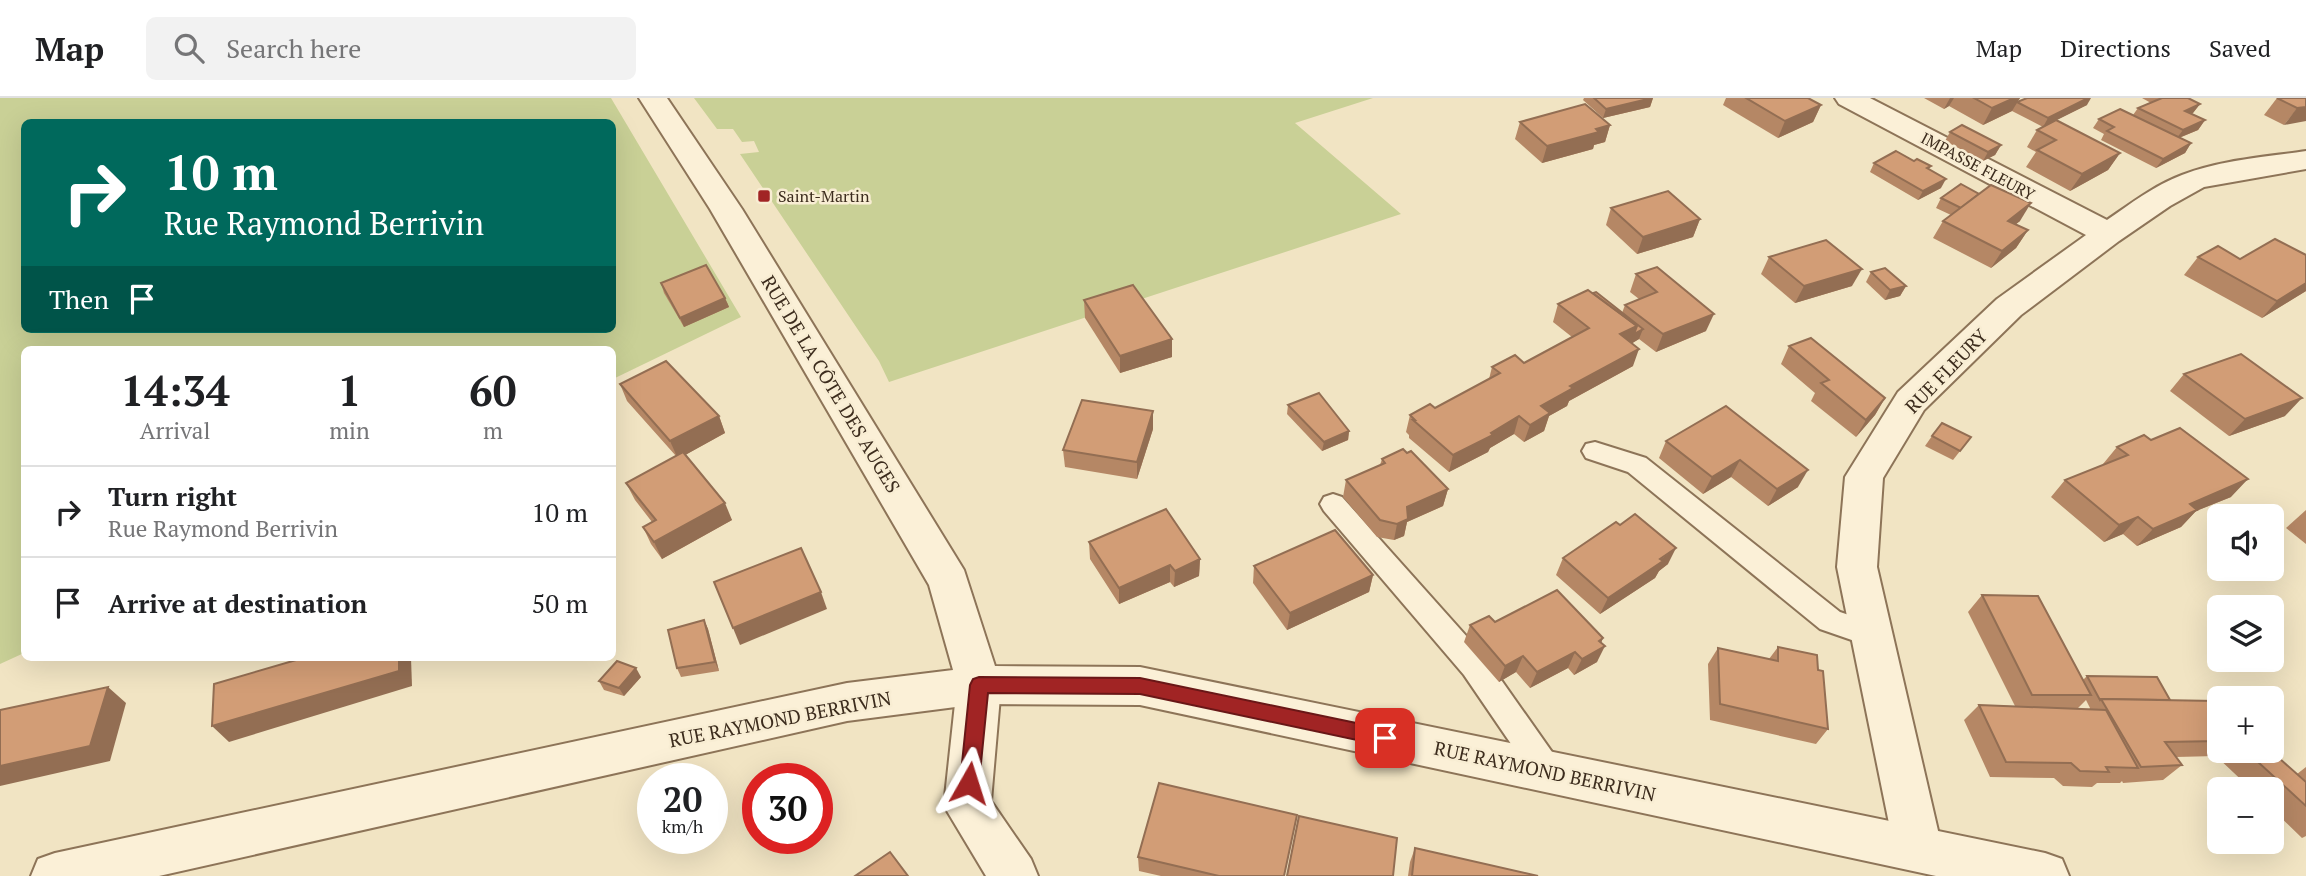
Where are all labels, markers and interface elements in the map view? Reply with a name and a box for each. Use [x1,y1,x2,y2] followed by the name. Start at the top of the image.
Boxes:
[146,17,636,80] search box
[35,27,104,70] text: Map
[170,29,208,67] icon: search
[226,31,361,65] text: Search here
[1976,32,2022,64] text: Map
[2060,32,2171,64] text: Directions
[2209,32,2271,64] text: Saved
[1917,127,2039,206] street label: IMPASSE FLEURY
[164,139,278,204] text: 10 m
[49,147,140,238] icon: right
[778,185,870,207] place label: Saint-Martin
[756,188,772,204] marker: Saint-Martin
[164,202,484,244] text: Rue Raymond Berrivin
[757,271,906,497] street label: RUE DE LA CÔTE DES AUGES
[123,280,161,318] icon: arrive
[49,282,109,316] text: Then
[1899,322,1993,418] street label: RUE FLEURY
[120,362,230,418] text: 14:34
[338,362,361,418] text: 1
[469,362,517,418] text: 60
[140,415,210,446] text: Arrival
[329,415,370,446] text: min
[483,415,503,446] text: m
[108,479,237,513] text: Turn right
[49,493,87,531] icon: right
[532,495,588,529] text: 10 m
[2207,504,2284,854] map controls
[2207,504,2284,581] button: sound
[108,513,338,544] text: Rue Raymond Berrivin
[49,584,87,622] icon: arrive
[108,586,367,620] text: Arrive at destination
[532,586,588,620] text: 50 m
[2207,595,2284,672] button: layers
[667,685,893,752] street label: RUE RAYMOND BERRIVIN
[2207,686,2284,763] button: +
[1355,708,1415,768] pin
[1366,719,1404,757] icon: arrive
[1432,735,1658,806] street label: RUE RAYMOND BERRIVIN
[932,746,1006,820] position arrow
[742,763,833,854] speed limit sign: 30
[663,776,702,822] text: 20
[2207,777,2284,854] button: −
[662,814,703,838] text: km/h

